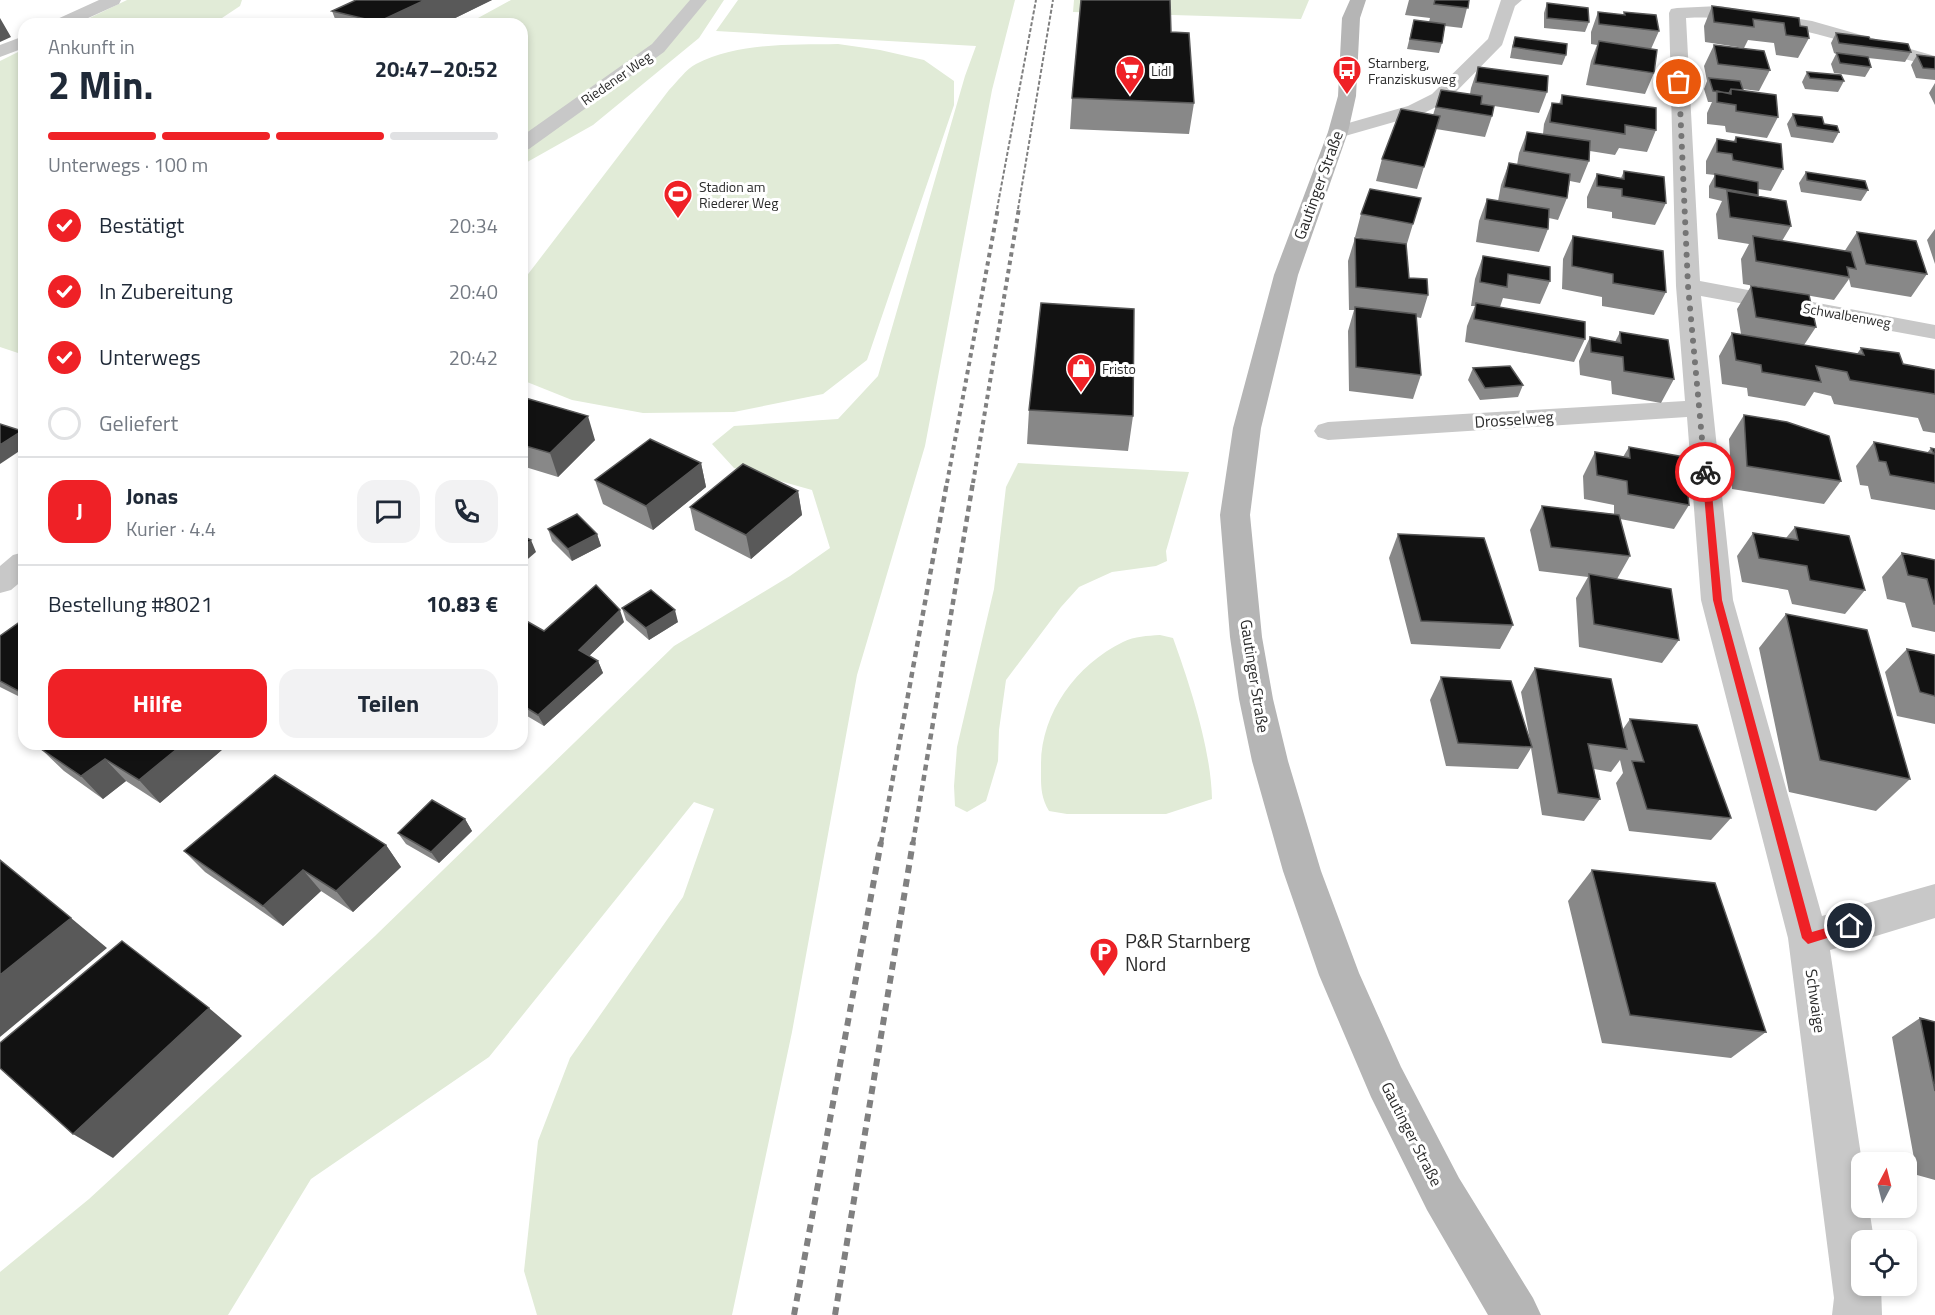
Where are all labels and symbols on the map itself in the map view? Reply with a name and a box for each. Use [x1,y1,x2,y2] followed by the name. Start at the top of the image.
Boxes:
[576,46,656,110] street label: Riedener Weg
[1368,52,1456,89] place label: Starnberg, Franziskusweg
[1114,54,1146,96] supermarket icon: Lidl
[1331,54,1363,96] bus stop icon: Starnberg, Franziskusweg
[1653,56,1704,107] pin
[1151,60,1171,81] place label: Lidl
[1287,127,1349,243] street label: Gautinger Straße
[699,176,778,213] place label: Stadion am Riederer Weg
[662,178,694,220] sports icon: Stadion am Riederer Weg
[1801,297,1893,333] street label: Schwalbenweg
[1065,352,1097,394] shop icon: Fristo
[1102,358,1136,379] place label: Fristo
[1474,404,1554,434] street label: Drosselweg
[1675,442,1735,502] courier
[1234,618,1276,734] street label: Gautinger Straße
[1824,900,1875,951] pin
[1125,925,1250,979] place label: P&R Starnberg Nord
[1088,936,1120,978] parking icon: P&R Starnberg Nord
[1800,968,1832,1034] street label: Schwaige
[1375,1078,1449,1190] street label: Gautinger Straße
[1851,1152,1917,1218] north arrow

